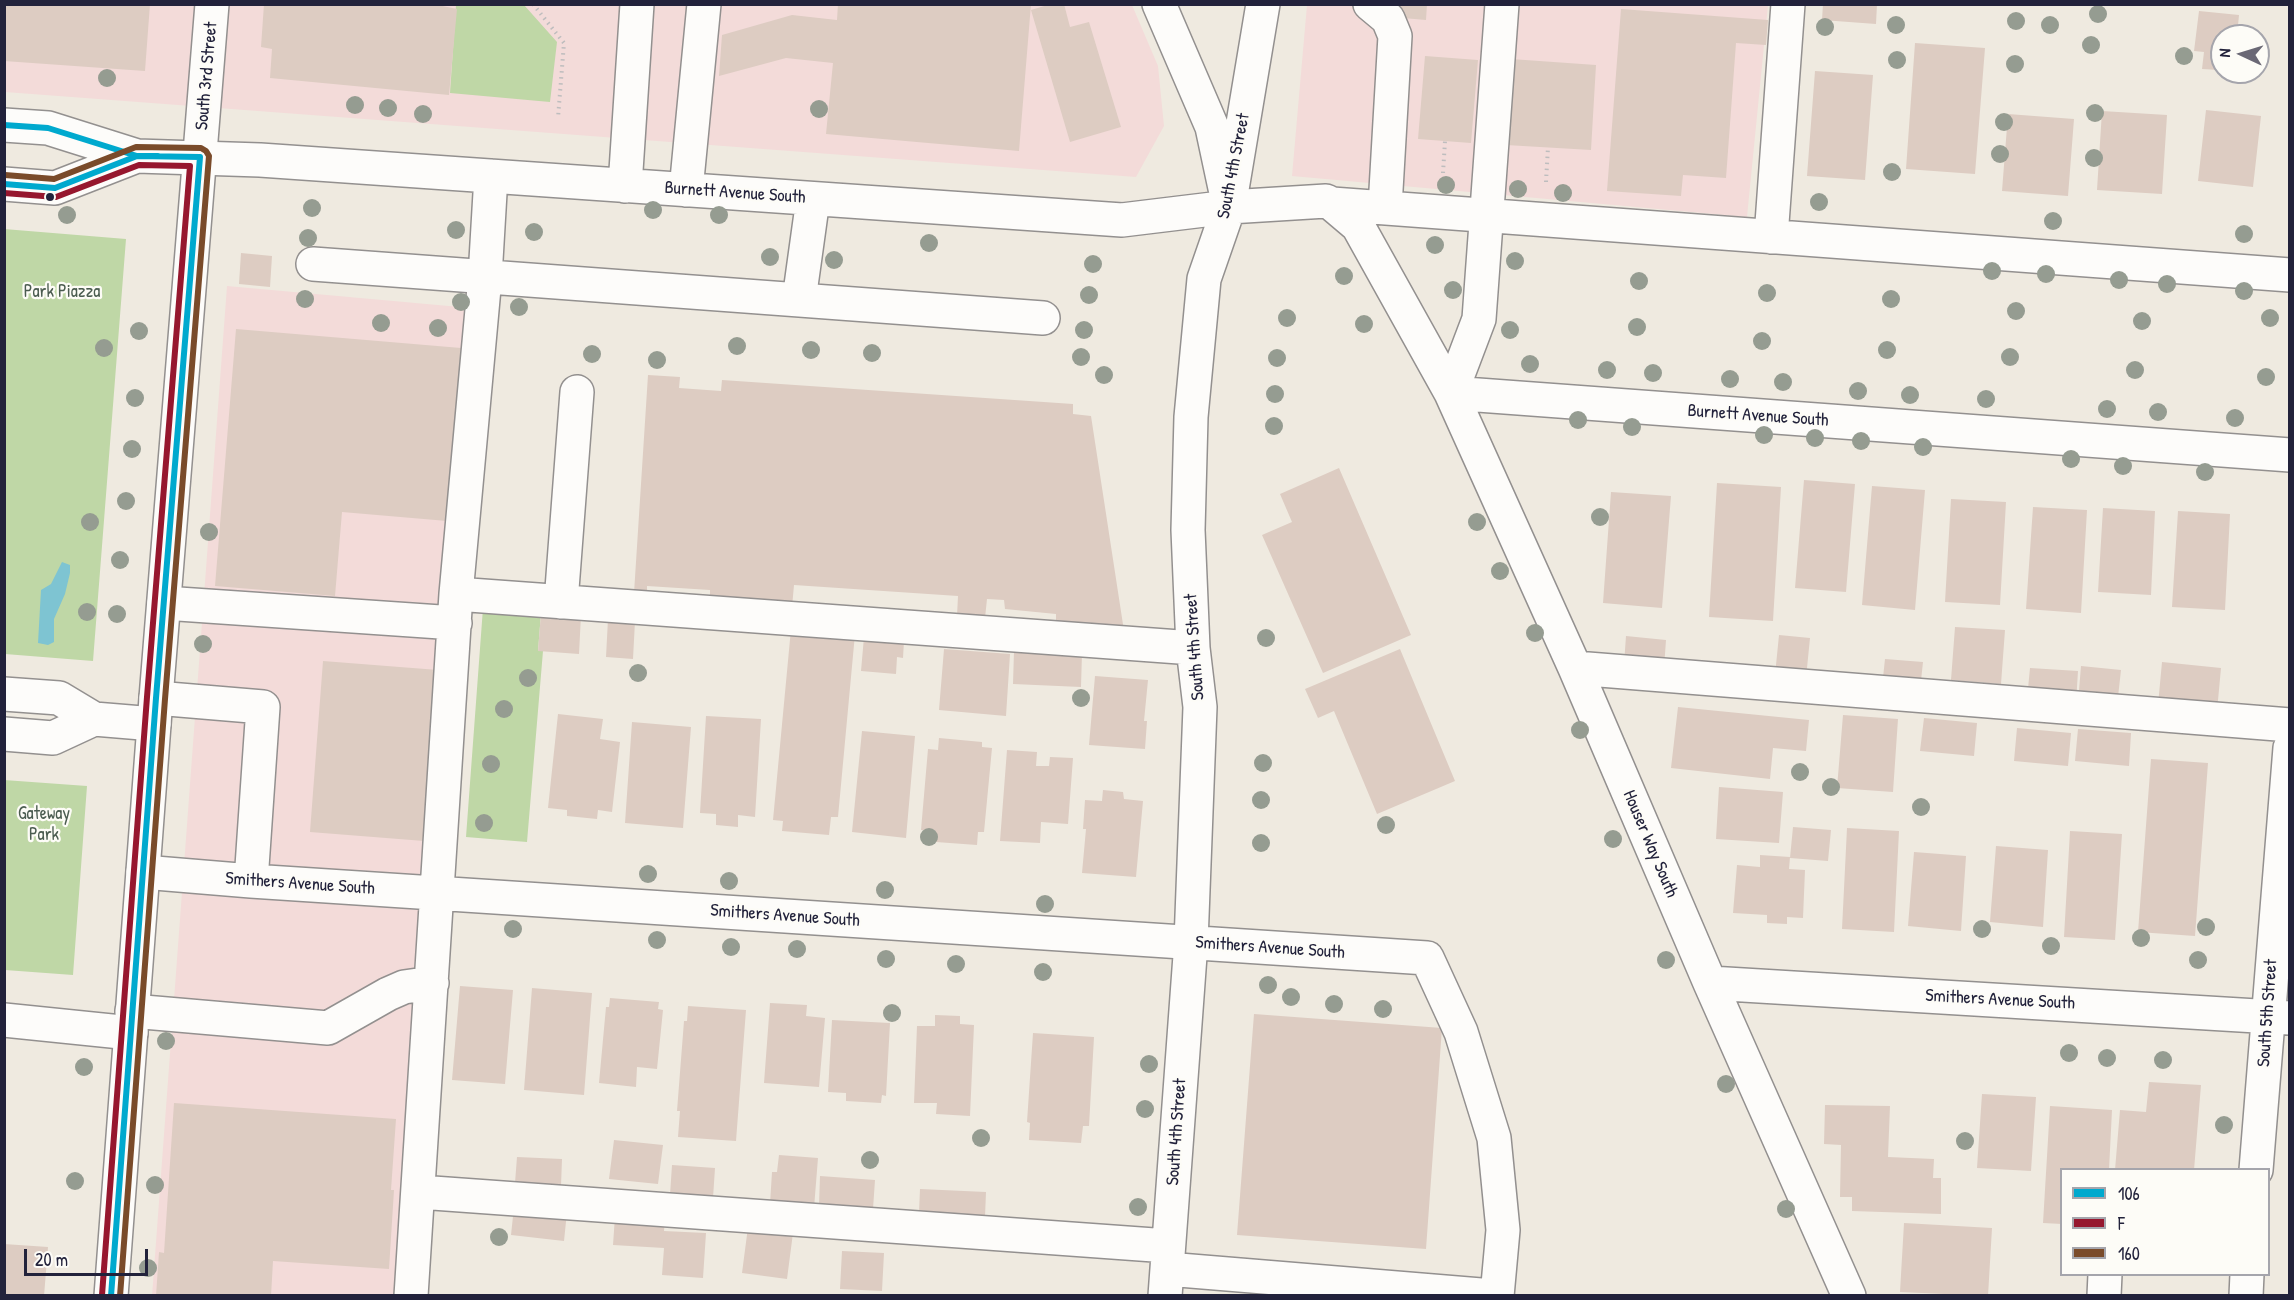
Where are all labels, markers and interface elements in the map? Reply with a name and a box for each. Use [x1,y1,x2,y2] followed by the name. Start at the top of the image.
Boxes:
[192,21,222,131] street label: South 3rd Street
[2210,24,2270,84] north arrow
[2213,48,2235,58] text: N
[1213,111,1255,221] street label: South 4th Street
[664,177,806,209] street label: Burnett Avenue South
[44,191,56,203] unlabelled marker
[24,281,100,303] park label: Park Piazza
[1687,400,1829,432] street label: Burnett Avenue South
[1180,593,1210,701] street label: South 4th Street
[1618,787,1682,901] street label: Houser Way South
[18,803,70,846] park label: Gateway Park
[225,868,375,900] street label: Smithers Avenue South
[710,900,860,932] street label: Smithers Avenue South
[1195,932,1345,964] street label: Smithers Avenue South
[2253,958,2283,1068] street label: South 5th Street
[1925,985,2075,1015] street label: Smithers Avenue South
[1162,1078,1192,1186] street label: South 4th Street
[2060,1168,2270,1276] legend
[2118,1181,2140,1206] text: 106
[2118,1211,2125,1236] text: F
[27,1237,152,1275] scale bar
[2118,1241,2140,1266] text: 160
[35,1247,68,1272] text: 20 m

